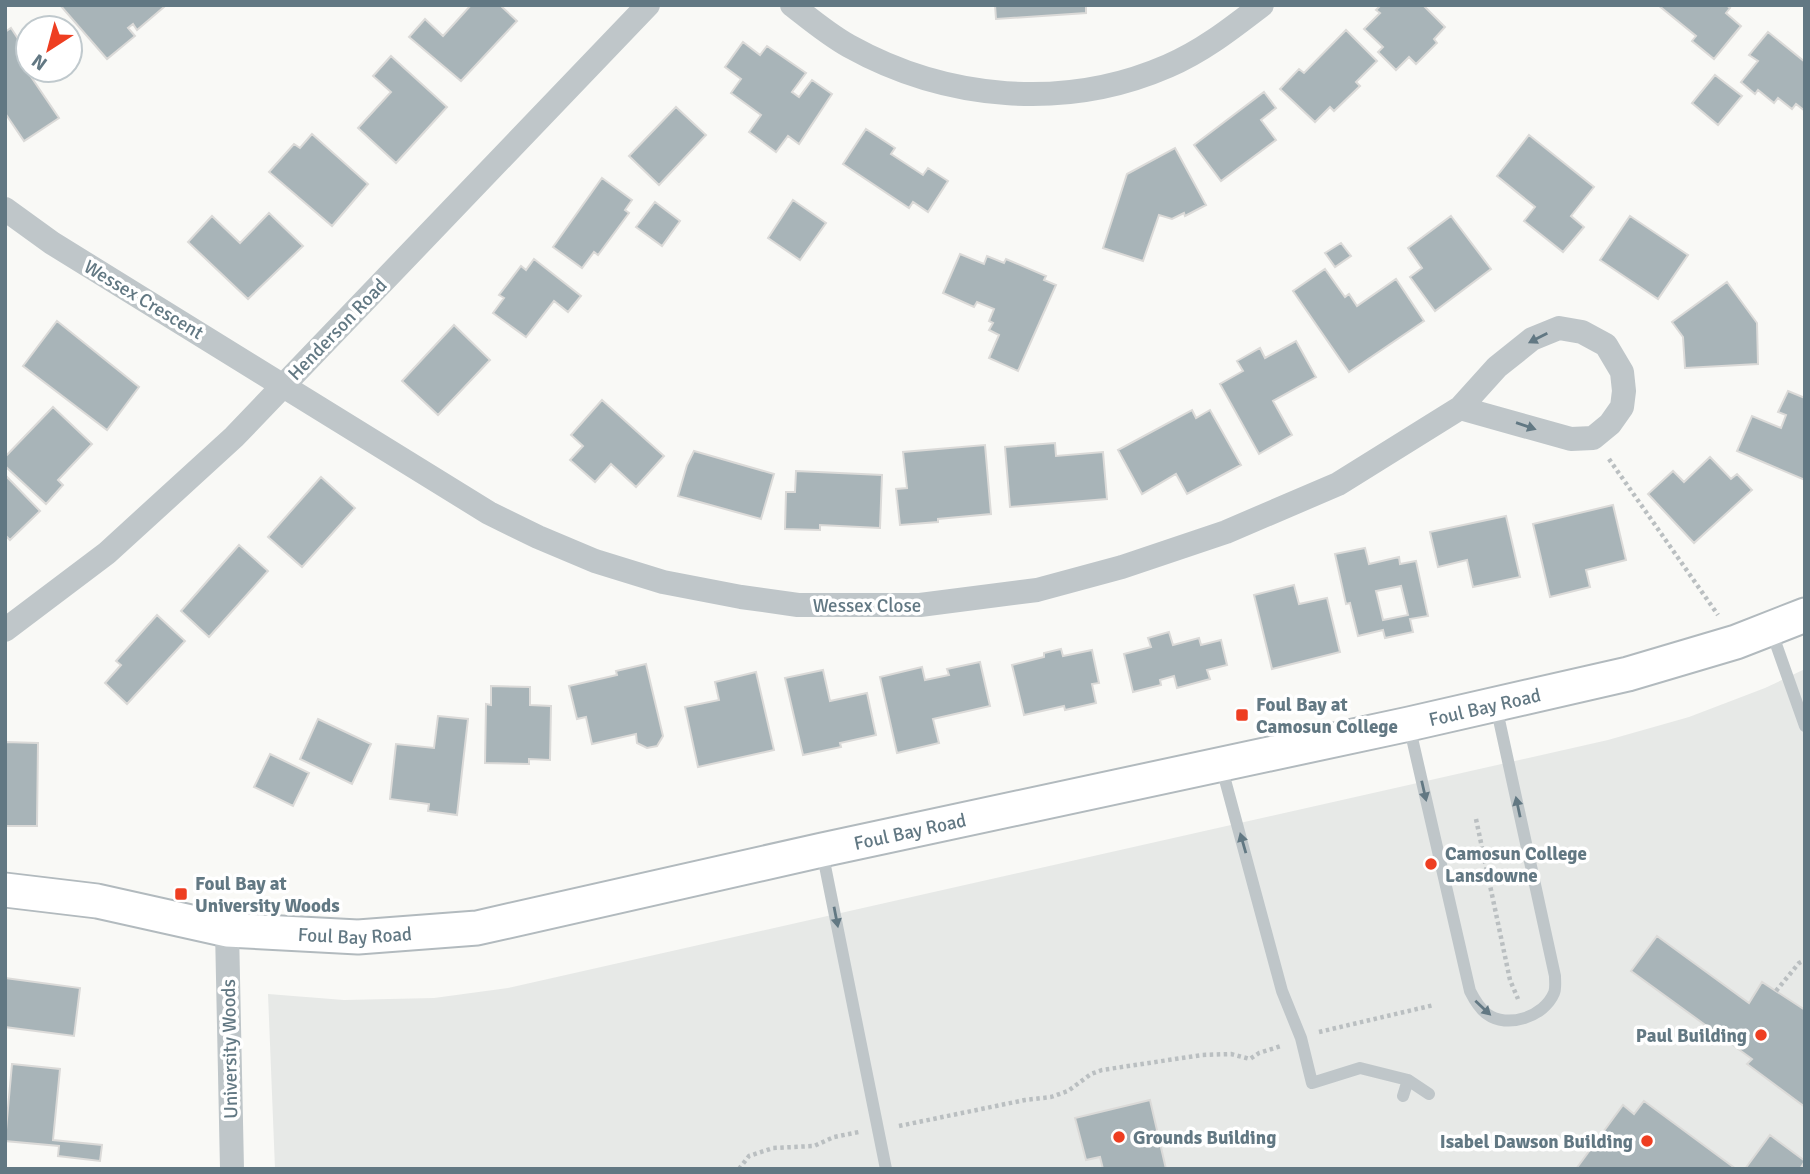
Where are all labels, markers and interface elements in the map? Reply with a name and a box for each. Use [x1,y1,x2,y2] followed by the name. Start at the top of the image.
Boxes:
[14,14,84,84] north arrow
[27,48,52,76] text: N
[79,255,208,345] street label: Wessex Crescent
[283,274,392,386] street label: Henderson Road
[1528,332,1548,343] one-way arrow
[1515,421,1536,432] one-way arrow
[813,594,921,618] street label: Wessex Close
[1427,683,1543,732] street label: Foul Bay Road
[1256,693,1398,739] place label: Foul Bay at Camosun College
[1234,707,1250,723] marker: Foul Bay at Camosun College
[1419,780,1430,802] one-way arrow
[1512,796,1523,818] one-way arrow
[852,808,968,856] street label: Foul Bay Road
[1237,832,1248,854] one-way arrow
[1445,842,1587,888] place label: Camosun College Lansdowne
[1423,856,1439,872] marker: Camosun College Lansdowne
[195,872,340,918] place label: Foul Bay at University Woods
[173,886,189,902] marker: Foul Bay at University Woods
[830,906,841,928] one-way arrow
[297,922,413,950] street label: Foul Bay Road
[217,979,243,1119] street label: University Woods
[1475,1000,1492,1016] one-way arrow
[1636,1024,1747,1048] place label: Paul Building
[1753,1027,1769,1043] marker: Paul Building
[1133,1126,1276,1150] place label: Grounds Building
[1111,1129,1127,1145] marker: Grounds Building
[1440,1130,1633,1154] place label: Isabel Dawson Building
[1639,1133,1655,1149] marker: Isabel Dawson Building

